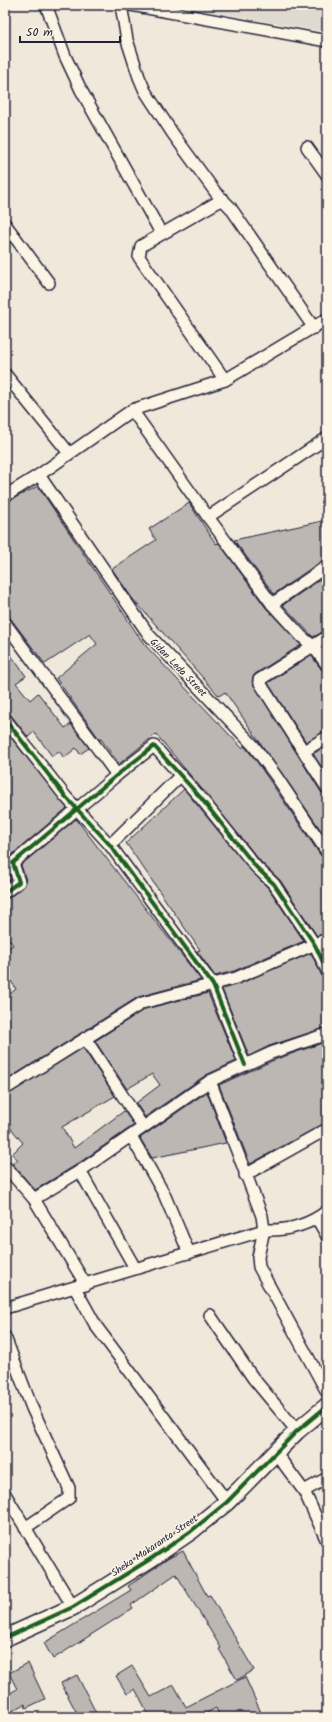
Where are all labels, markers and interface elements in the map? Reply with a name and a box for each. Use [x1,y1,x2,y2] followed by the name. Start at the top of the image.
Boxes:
[20,18,120,44] scale bar
[26,23,53,42] text: 50 m
[146,635,211,701] street label: Gidan Leda Street
[108,1511,201,1581] street label: Sheka Makaranta Street

